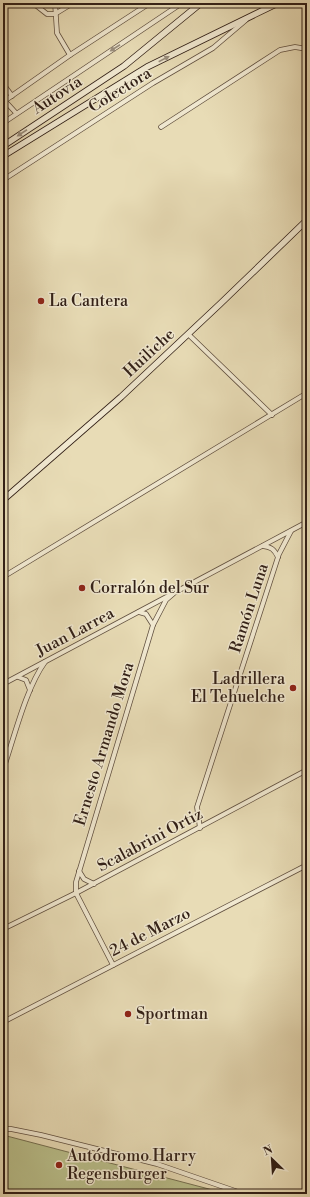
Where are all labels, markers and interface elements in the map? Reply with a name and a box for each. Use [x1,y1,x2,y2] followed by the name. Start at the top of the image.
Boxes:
[110,44,120,52] one-way arrow
[158,56,169,62] one-way arrow
[85,62,156,117] street label: Colectora
[27,71,86,119] street label: Autovía
[16,130,27,137] one-way arrow
[49,291,129,311] place label: La Cantera
[36,296,46,306] marker: La Cantera
[119,324,179,382] street label: Huiliche
[225,560,273,655] street label: Ramón Luna
[90,578,209,598] place label: Corralón del Sur
[77,583,87,593] marker: Corralón del Sur
[32,603,118,661] street label: Juan Larrea
[70,659,139,828] street label: Ernesto Armando Mora
[191,669,286,707] place label: Ladrillera El Tehuelche
[288,683,298,693] marker: Ladrillera El Tehuelche
[94,804,206,876] street label: Scalabrini Ortiz
[106,903,194,961] street label: 24 de Marzo
[136,1004,209,1024] place label: Sportman
[123,1009,133,1019] marker: Sportman
[252,1139,292,1179] north arrow
[261,1143,275,1159] text: N
[66,1146,196,1184] place label: Autódromo Harry Regensburger
[54,1160,64,1170] marker: Autódromo Harry Regensburger

